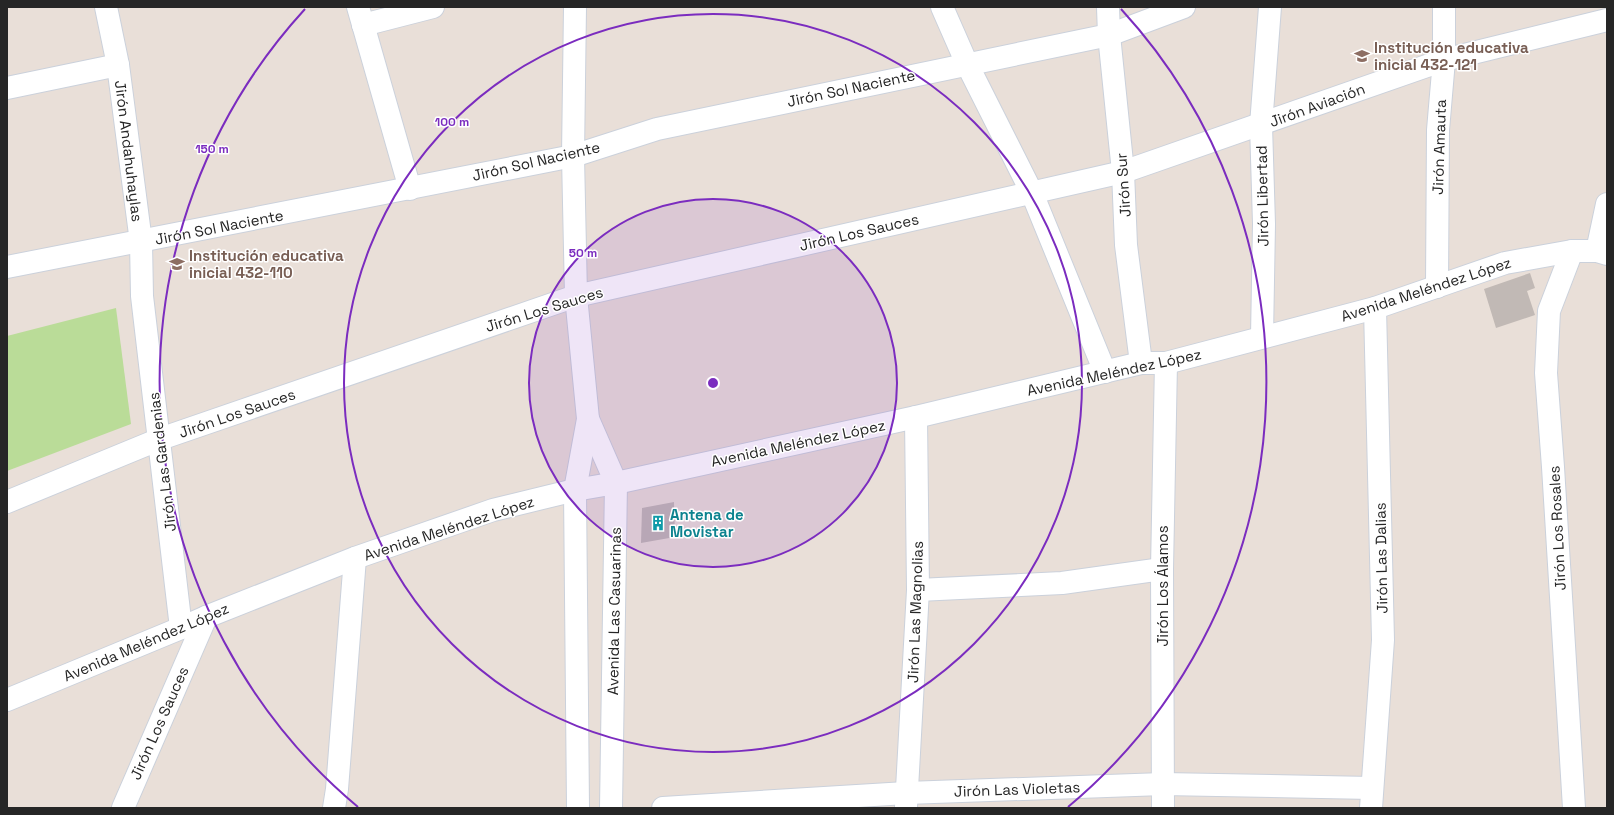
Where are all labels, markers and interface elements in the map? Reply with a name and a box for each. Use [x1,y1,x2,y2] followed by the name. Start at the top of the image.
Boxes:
[1374,38,1529,74] place label: Institución educativa inicial 432-121
[1353,47,1371,65] school or university icon: Institución educativa inicial 432-121
[785,65,917,111] street label: Jirón Sol Naciente
[111,79,147,223] street label: Jirón Andahuhaylas
[1266,79,1368,131] street label: Jirón Aviación
[1428,99,1450,195] street label: Jirón Amauta
[435,114,469,130] text: 100 m
[470,137,602,185] street label: Jirón Sol Naciente
[195,141,229,157] text: 150 m
[1252,145,1272,247] street label: Jirón Libertad
[1111,152,1135,218] street label: Jirón Sur
[153,205,285,249] street label: Jirón Sol Naciente
[797,209,921,255] street label: Jirón Los Sauces
[569,245,597,261] text: 50 m
[189,246,344,282] place label: Institución educativa inicial 432-110
[1338,252,1514,326] street label: Avenida Meléndez López
[168,255,186,273] school or university icon: Institución educativa inicial 432-110
[483,282,605,336] street label: Jirón Los Sauces
[1025,344,1203,400] street label: Avenida Meléndez López
[706,376,720,390] centre of rings
[176,384,298,442] street label: Jirón Los Sauces
[144,391,180,533] street label: Jirón Las Gardenias
[709,415,887,471] street label: Avenida Meléndez López
[1544,465,1570,591] street label: Jirón Los Rosales
[361,491,537,565] street label: Avenida Meléndez López
[1371,502,1391,614] street label: Jirón Las Dalias
[670,505,744,541] place label: Antena de Movistar
[649,514,667,532] building icon: Antena de Movistar
[1153,525,1172,647] street label: Jirón Los Álamos
[603,527,625,695] street label: Avenida Las Casuarinas
[903,541,927,683] street label: Jirón Las Magnolias
[60,598,232,686] street label: Avenida Meléndez López
[126,663,193,783] street label: Jirón Los Sauces
[953,777,1081,801] street label: Jirón Las Violetas

